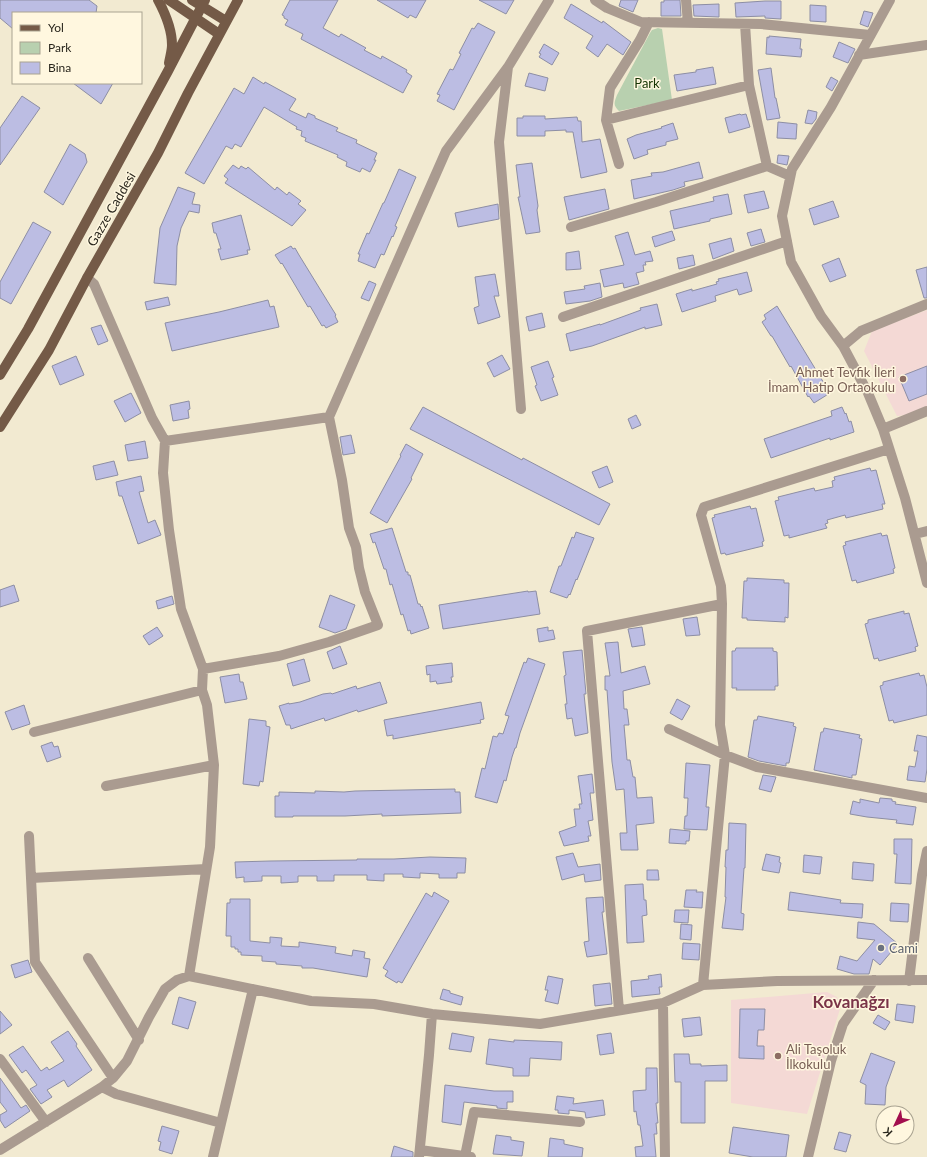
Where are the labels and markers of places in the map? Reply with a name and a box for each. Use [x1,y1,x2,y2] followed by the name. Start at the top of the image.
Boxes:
[768,364,895,395] place label: Ahmet Tevfik İleri İmam Hatip Ortaokulu
[898,374,908,384] marker: Ahmet Tevfik İleri İmam Hatip Ortaokulu
[889,940,918,956] place label: Cami
[876,943,886,953] marker: Cami
[786,1041,847,1072] place label: Ali Taşoluk İlkokulu
[773,1051,783,1061] marker: Ali Taşoluk İlkokulu

